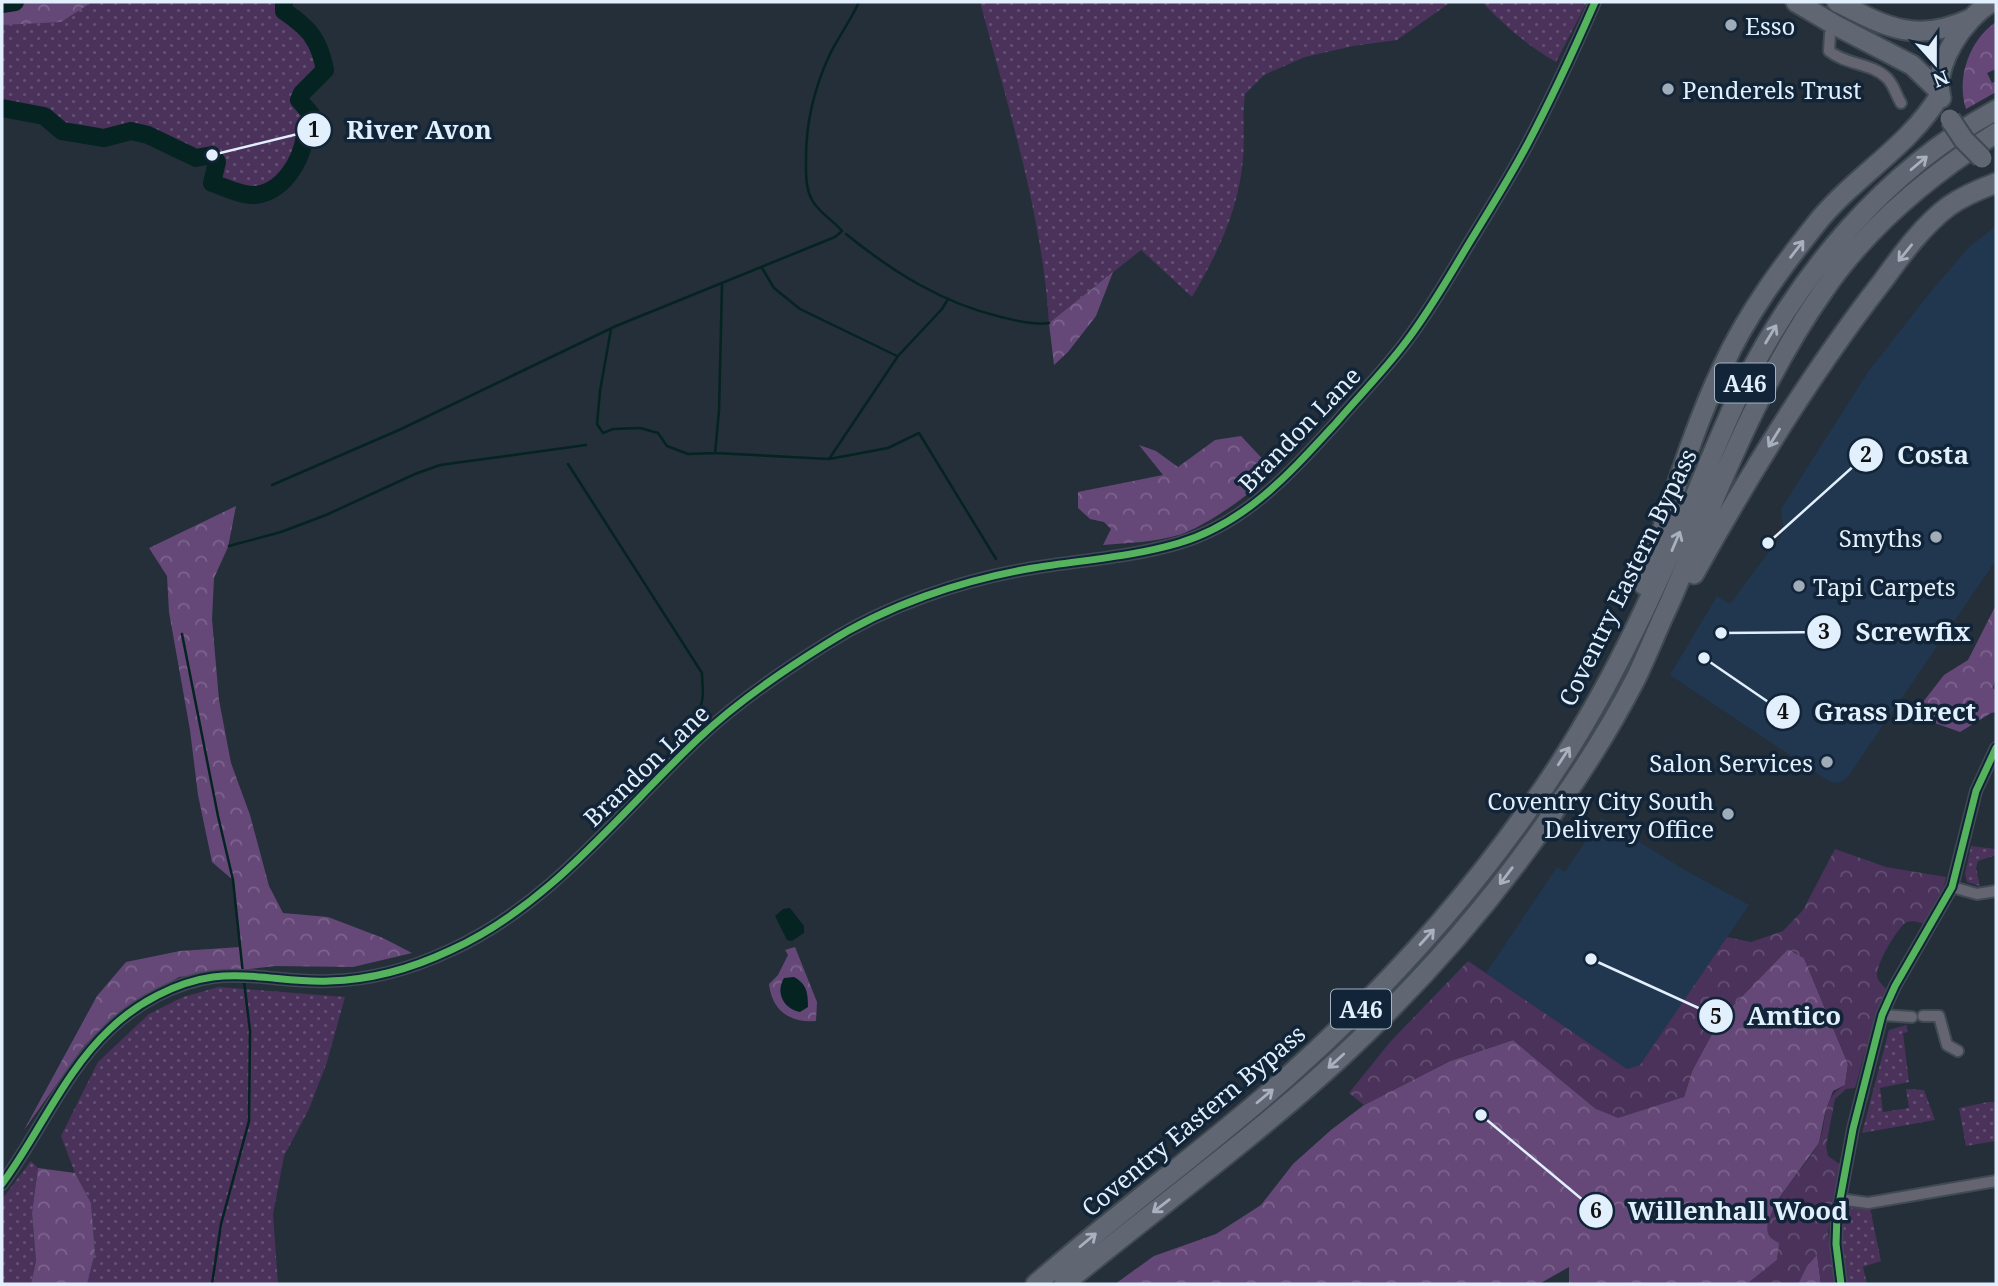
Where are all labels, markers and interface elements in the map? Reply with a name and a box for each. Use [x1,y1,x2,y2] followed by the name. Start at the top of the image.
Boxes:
[1745,9,1795,42] place label: Esso
[1723,17,1739,33] marker: Esso
[1900,28,1970,98] north arrow
[1929,64,1953,94] text: N
[1682,73,1862,106] place label: Penderels Trust
[1660,81,1676,97] marker: Penderels Trust
[297,106,506,153] callout: River Avon
[346,111,492,147] text: River Avon
[308,115,320,143] text: 1
[1909,155,1927,171] one-way arrow
[1789,240,1804,258] one-way arrow
[1897,243,1912,261] one-way arrow
[1764,325,1778,345] one-way arrow
[1231,359,1367,499] street label: Brandon Lane
[1715,364,1775,402] road number: A46
[1766,428,1780,448] one-way arrow
[1848,432,1983,479] callout: Costa
[1897,436,1969,472] text: Costa
[1860,440,1872,468] text: 2
[1550,443,1704,711] street label: Coventry Eastern Bypass
[1839,521,1922,554] place label: Smyths
[1928,529,1944,545] marker: Smyths
[1670,530,1683,552] one-way arrow
[1813,570,1956,603] place label: Tapi Carpets
[1791,578,1807,594] marker: Tapi Carpets
[1806,608,1984,655] callout: Screwfix
[1856,613,1971,649] text: Screwfix
[1818,617,1830,645] text: 3
[1765,688,1990,735] callout: Grass Direct
[1814,693,1977,729] text: Grass Direct
[576,697,716,833] street label: Brandon Lane
[1777,697,1789,725] text: 4
[1649,746,1813,779] place label: Salon Services
[1557,747,1571,766] one-way arrow
[1819,754,1835,770] marker: Salon Services
[1487,784,1714,845] place label: Coventry City South Delivery Office
[1720,806,1736,822] marker: Coventry City South Delivery Office
[1499,866,1513,885] one-way arrow
[1419,928,1435,946] one-way arrow
[1331,990,1391,1028] road number: A46
[1698,993,1856,1040] callout: Amtico
[1747,997,1841,1033] text: Amtico
[1710,1002,1722,1030] text: 5
[1074,1017,1312,1223] street label: Coventry Eastern Bypass
[1327,1053,1345,1069] one-way arrow
[1255,1088,1273,1104] one-way arrow
[1579,1187,1862,1234] callout: Willenhall Wood
[1628,1192,1848,1228] text: Willenhall Wood
[1590,1196,1602,1224] text: 6
[1152,1199,1170,1214] one-way arrow
[1079,1232,1097,1248] one-way arrow

